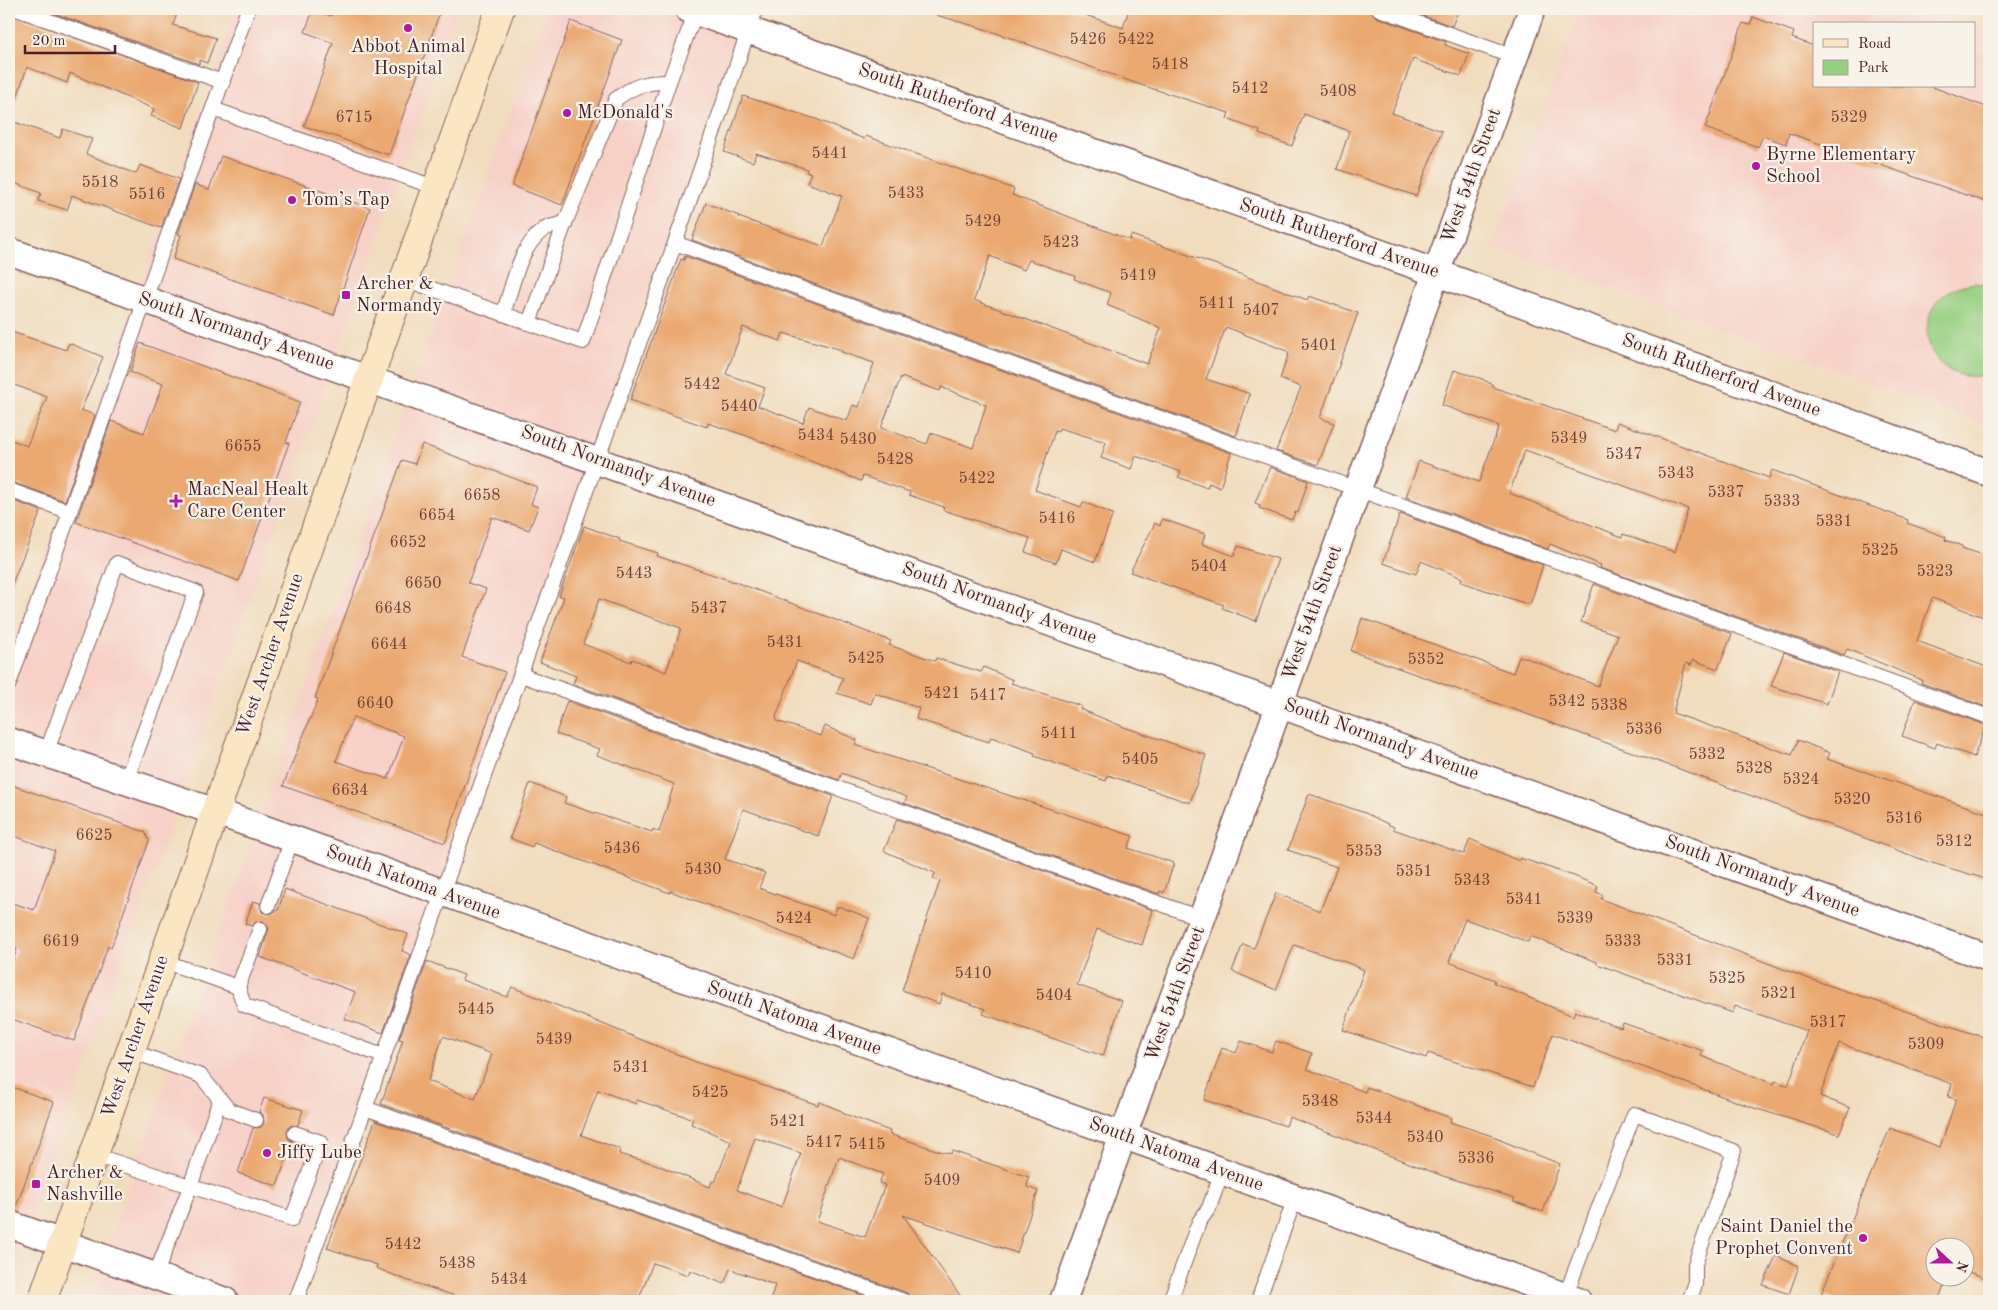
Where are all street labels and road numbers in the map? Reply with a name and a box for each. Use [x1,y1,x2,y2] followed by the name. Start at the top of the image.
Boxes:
[856,61,1060,147] street label: South Rutherford Avenue
[1439,106,1505,246] street label: West 54th Street
[1237,196,1441,282] street label: South Rutherford Avenue
[136,290,336,374] street label: South Normandy Avenue
[1619,331,1823,421] street label: South Rutherford Avenue
[518,423,718,511] street label: South Normandy Avenue
[1280,543,1346,683] street label: West 54th Street
[899,560,1099,648] street label: South Normandy Avenue
[234,571,308,739] street label: West Archer Avenue
[1281,696,1481,784] street label: South Normandy Avenue
[1662,833,1862,921] street label: South Normandy Avenue
[323,843,503,923] street label: South Natoma Avenue
[1143,924,1209,1064] street label: West 54th Street
[99,953,173,1121] street label: West Archer Avenue
[704,979,884,1059] street label: South Natoma Avenue
[1086,1115,1266,1195] street label: South Natoma Avenue

